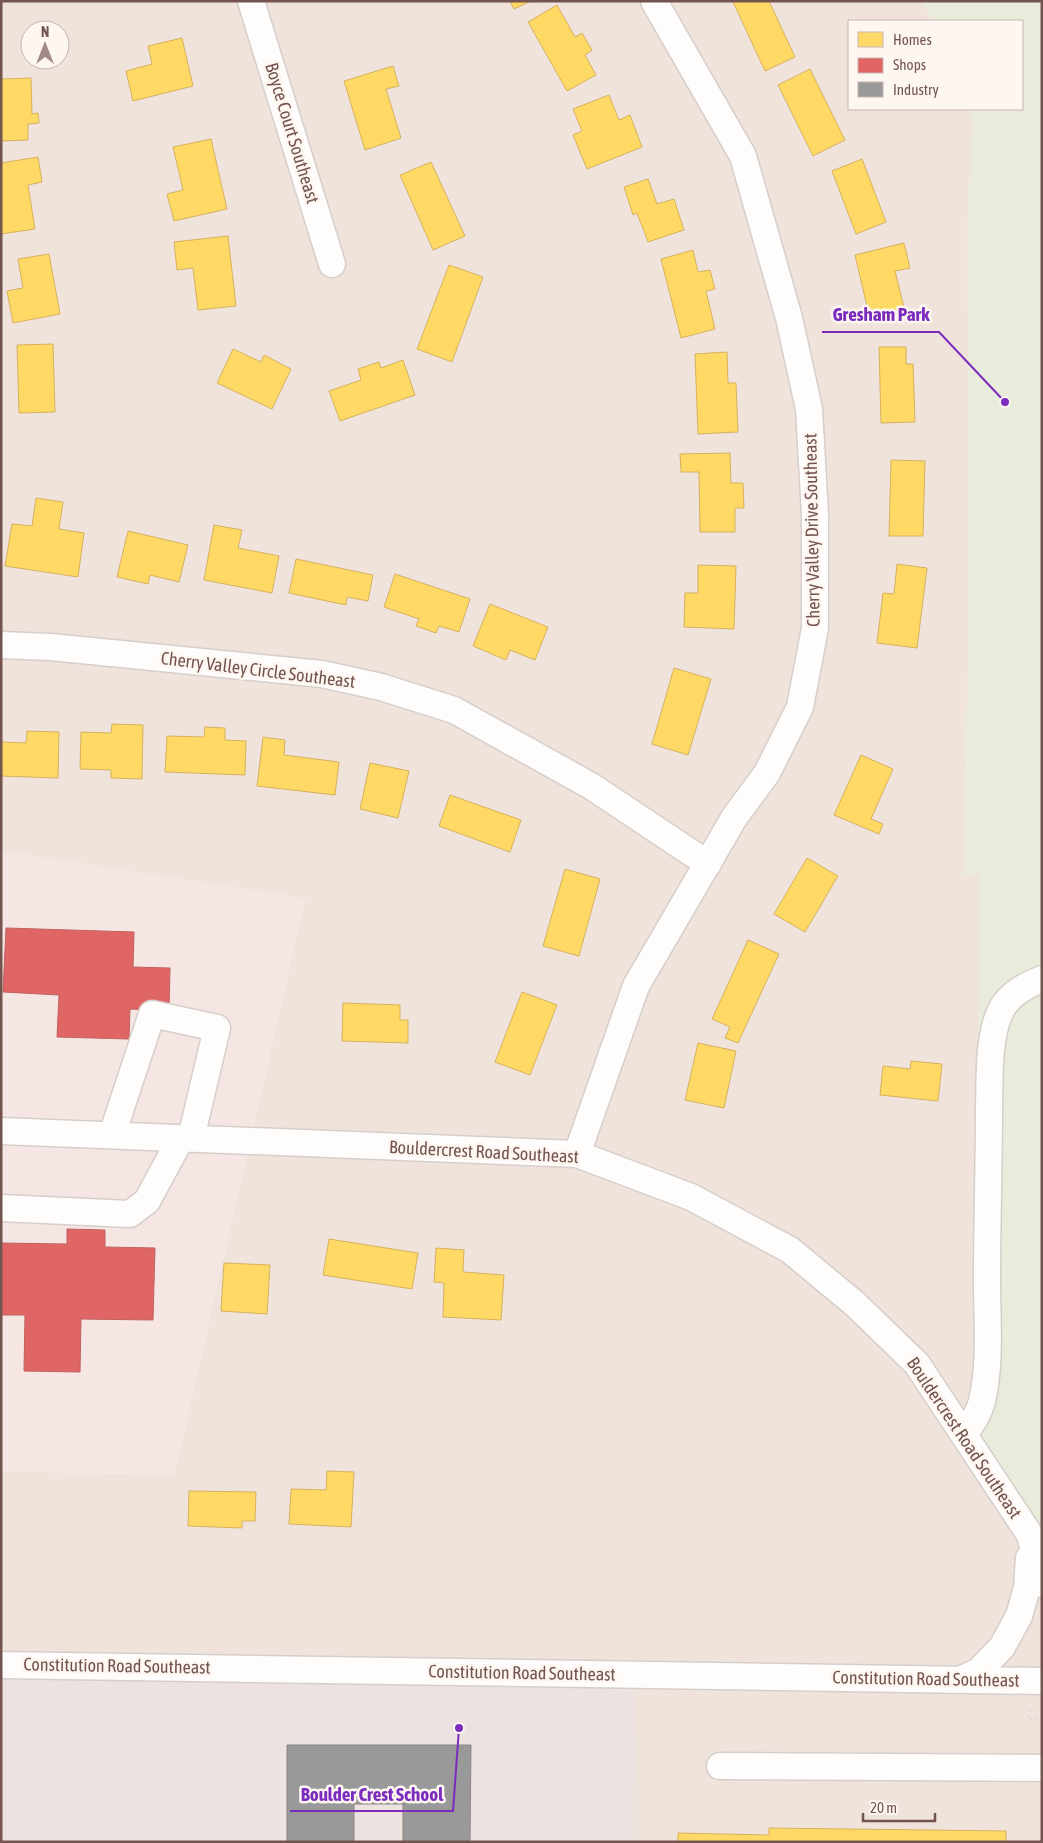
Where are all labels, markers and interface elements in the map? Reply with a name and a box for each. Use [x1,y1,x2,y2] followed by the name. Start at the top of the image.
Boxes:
[20,20,70,70] north arrow
[848,20,1023,110] legend
[41,24,49,40] text: N
[893,31,932,48] text: Homes
[893,56,926,73] text: Shops
[261,60,324,206] street label: Boyce Court Southeast
[893,81,939,98] text: Industry
[822,298,939,332] callout: Gresham Park
[832,303,930,325] text: Gresham Park
[799,433,824,627] street label: Cherry Valley Drive Southeast
[160,647,356,692] street label: Cherry Valley Circle Southeast
[389,1136,579,1167] street label: Bouldercrest Road Southeast
[903,1353,1026,1522] street label: Bouldercrest Road Southeast
[23,1653,211,1678] street label: Constitution Road Southeast
[428,1660,616,1685] street label: Constitution Road Southeast
[832,1666,1020,1691] street label: Constitution Road Southeast
[290,1777,453,1811] callout: Boulder Crest School
[301,1783,444,1805] text: Boulder Crest School
[863,1790,936,1822] scale bar
[870,1799,897,1816] text: 20 m

